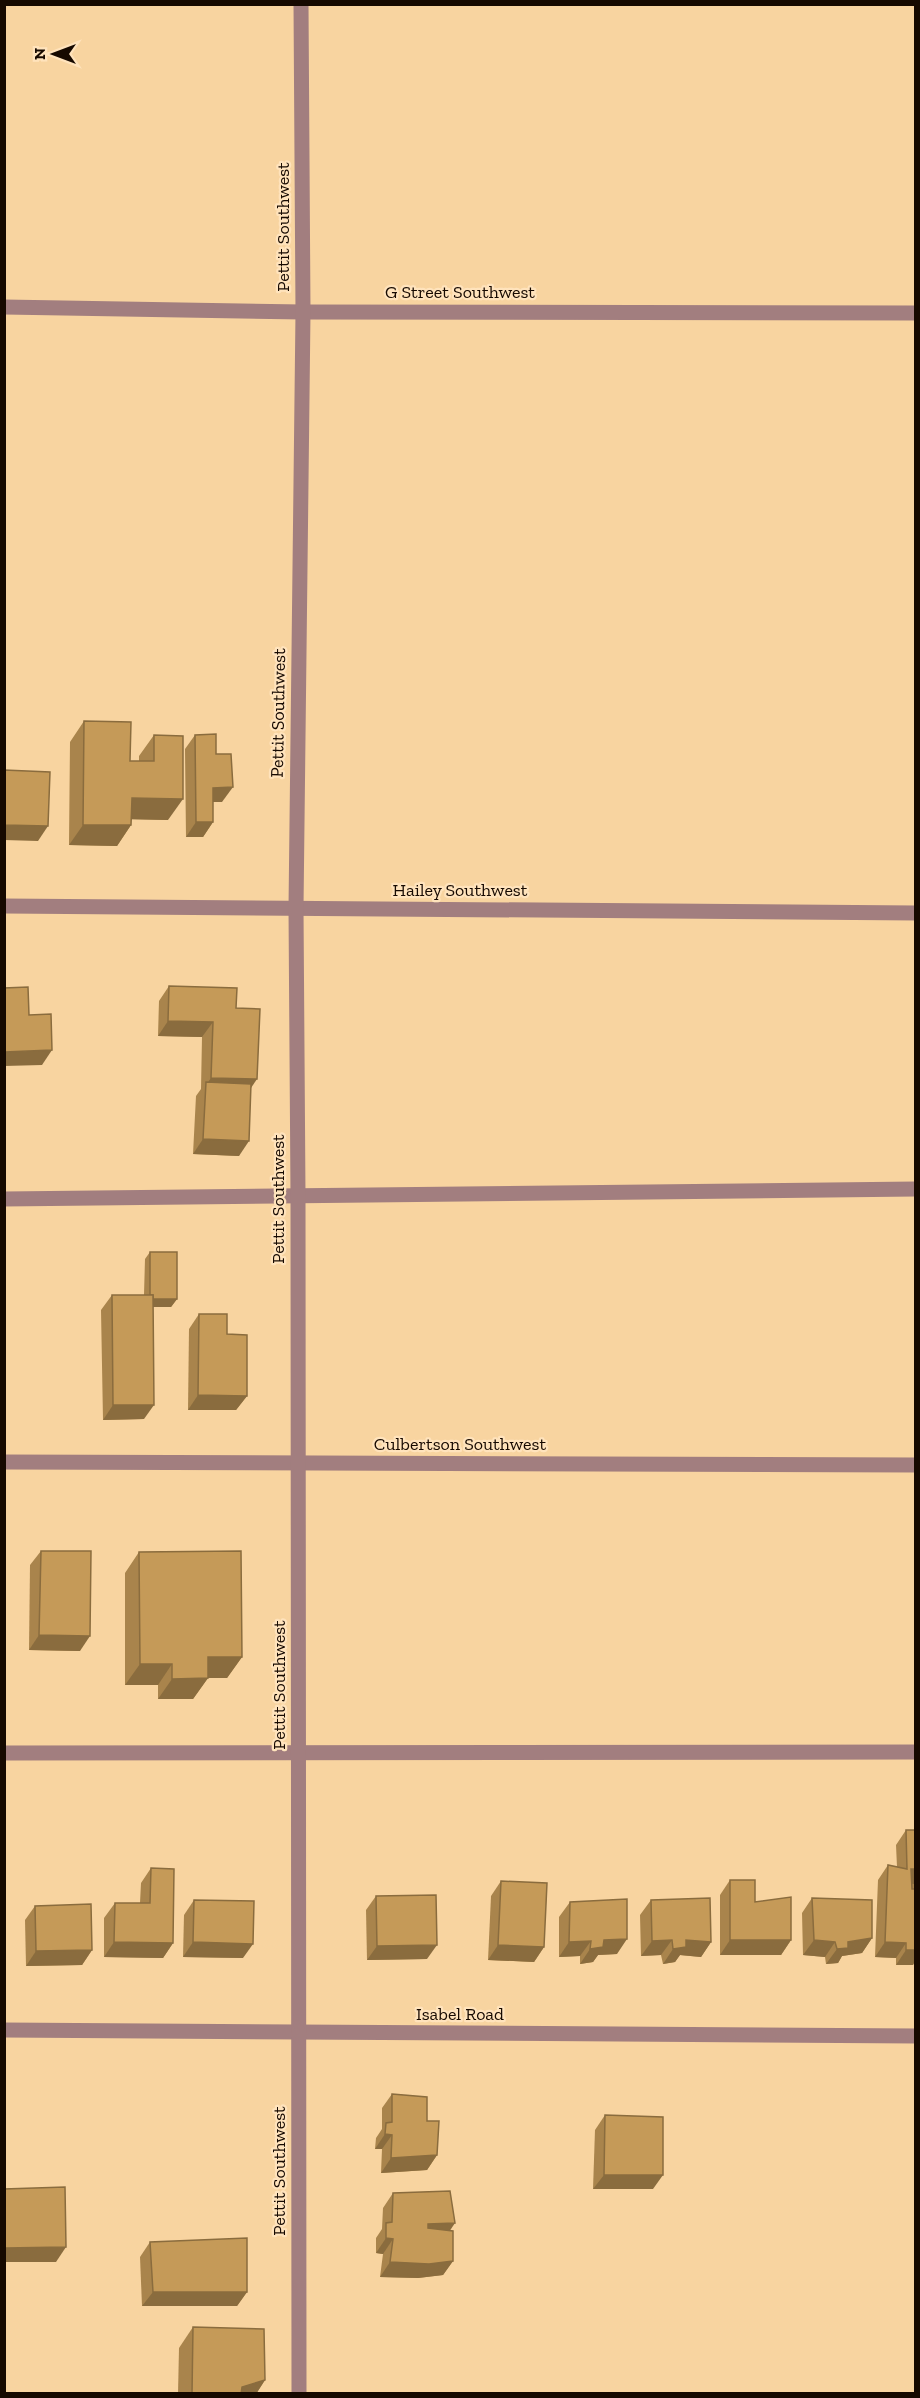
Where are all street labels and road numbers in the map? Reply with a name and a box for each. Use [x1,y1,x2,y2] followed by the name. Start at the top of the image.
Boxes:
[272,162,294,292] street label: Pettit Southwest
[385,281,535,303] street label: G Street Southwest
[266,648,290,778] street label: Pettit Southwest
[393,879,528,901] street label: Hailey Southwest
[267,1134,289,1264] street label: Pettit Southwest
[374,1433,546,1455] street label: Culbertson Southwest
[268,1620,290,1750] street label: Pettit Southwest
[416,2003,504,2025] street label: Isabel Road
[268,2106,290,2236] street label: Pettit Southwest

